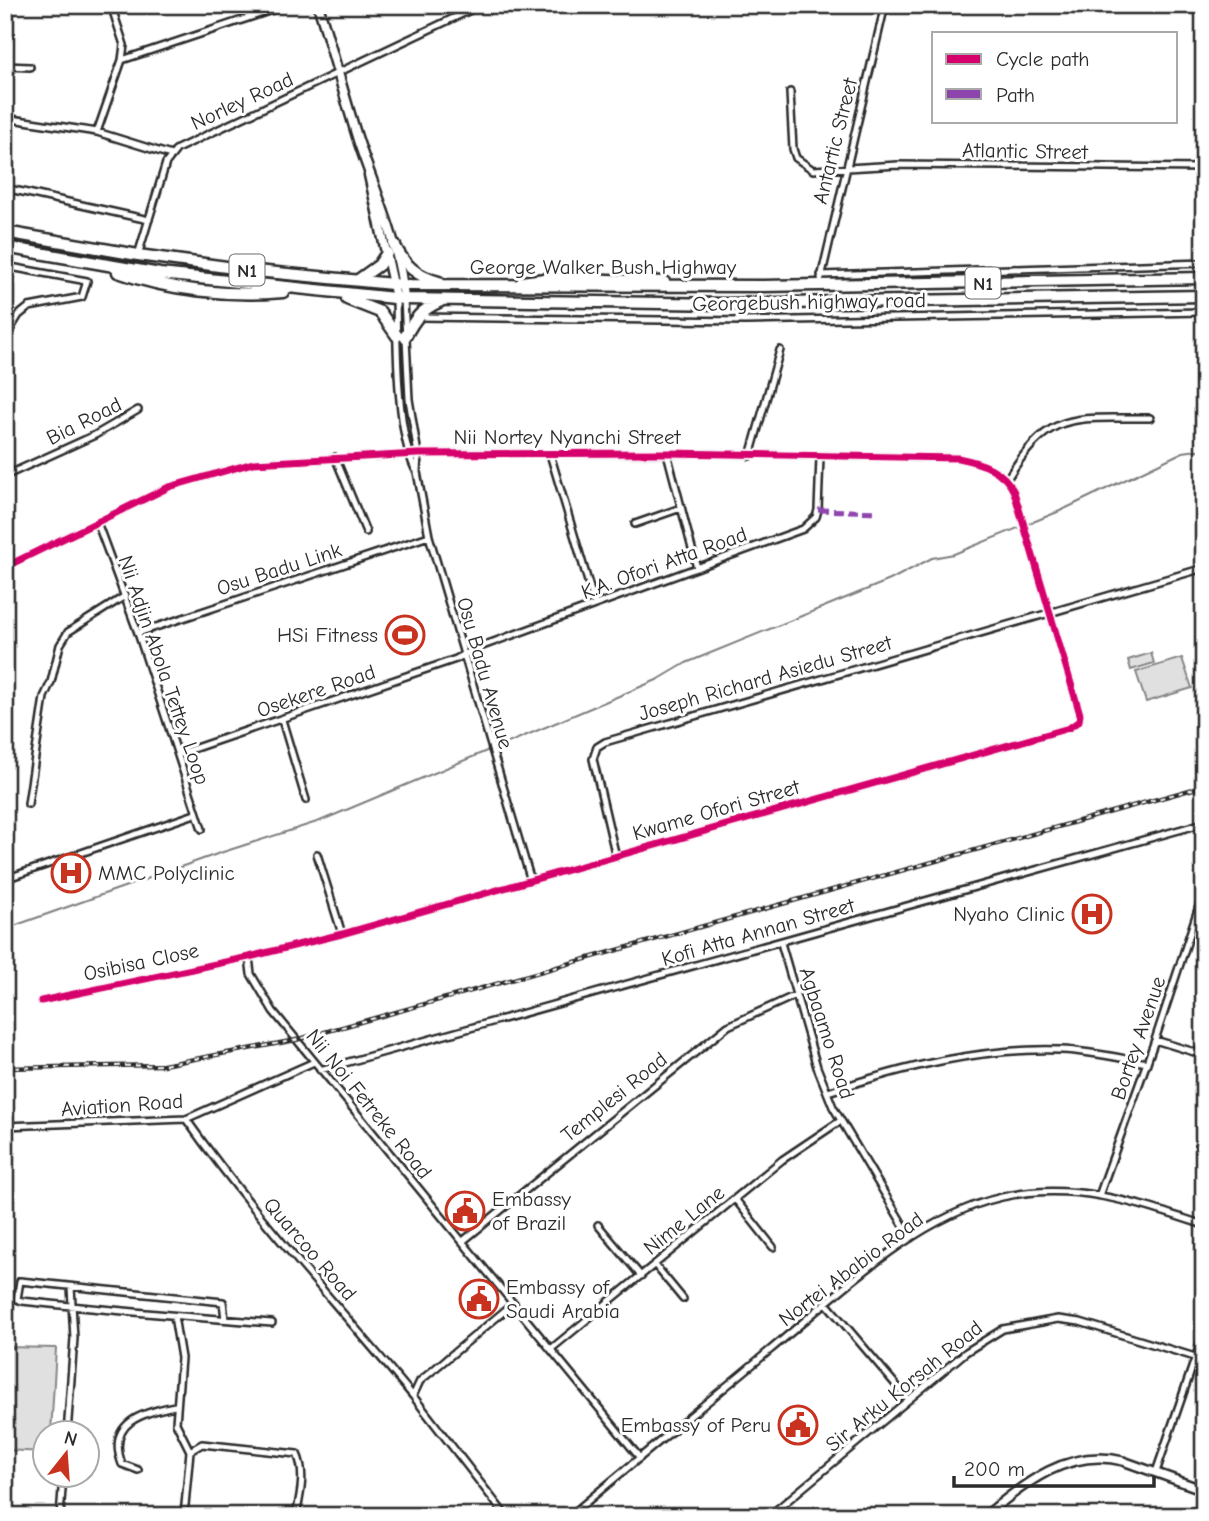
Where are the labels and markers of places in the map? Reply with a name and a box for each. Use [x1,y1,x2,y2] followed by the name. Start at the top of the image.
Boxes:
[384,614,426,656] sports icon: HSi Fitness
[277,623,378,647] place label: HSi Fitness
[50,852,92,894] hospital icon: MMC Polyclinic
[98,861,235,885] place label: MMC Polyclinic
[1071,893,1113,935] hospital icon: Nyaho Clinic
[953,902,1065,926] place label: Nyaho Clinic
[492,1187,572,1235] place label: Embassy of Brazil
[444,1190,486,1232] public building icon: Embassy of Brazil
[506,1275,620,1323] place label: Embassy of Saudi Arabia
[458,1278,500,1320] public building icon: Embassy of Saudi Arabia
[777,1404,819,1446] public building icon: Embassy of Peru
[621,1413,771,1437] place label: Embassy of Peru

